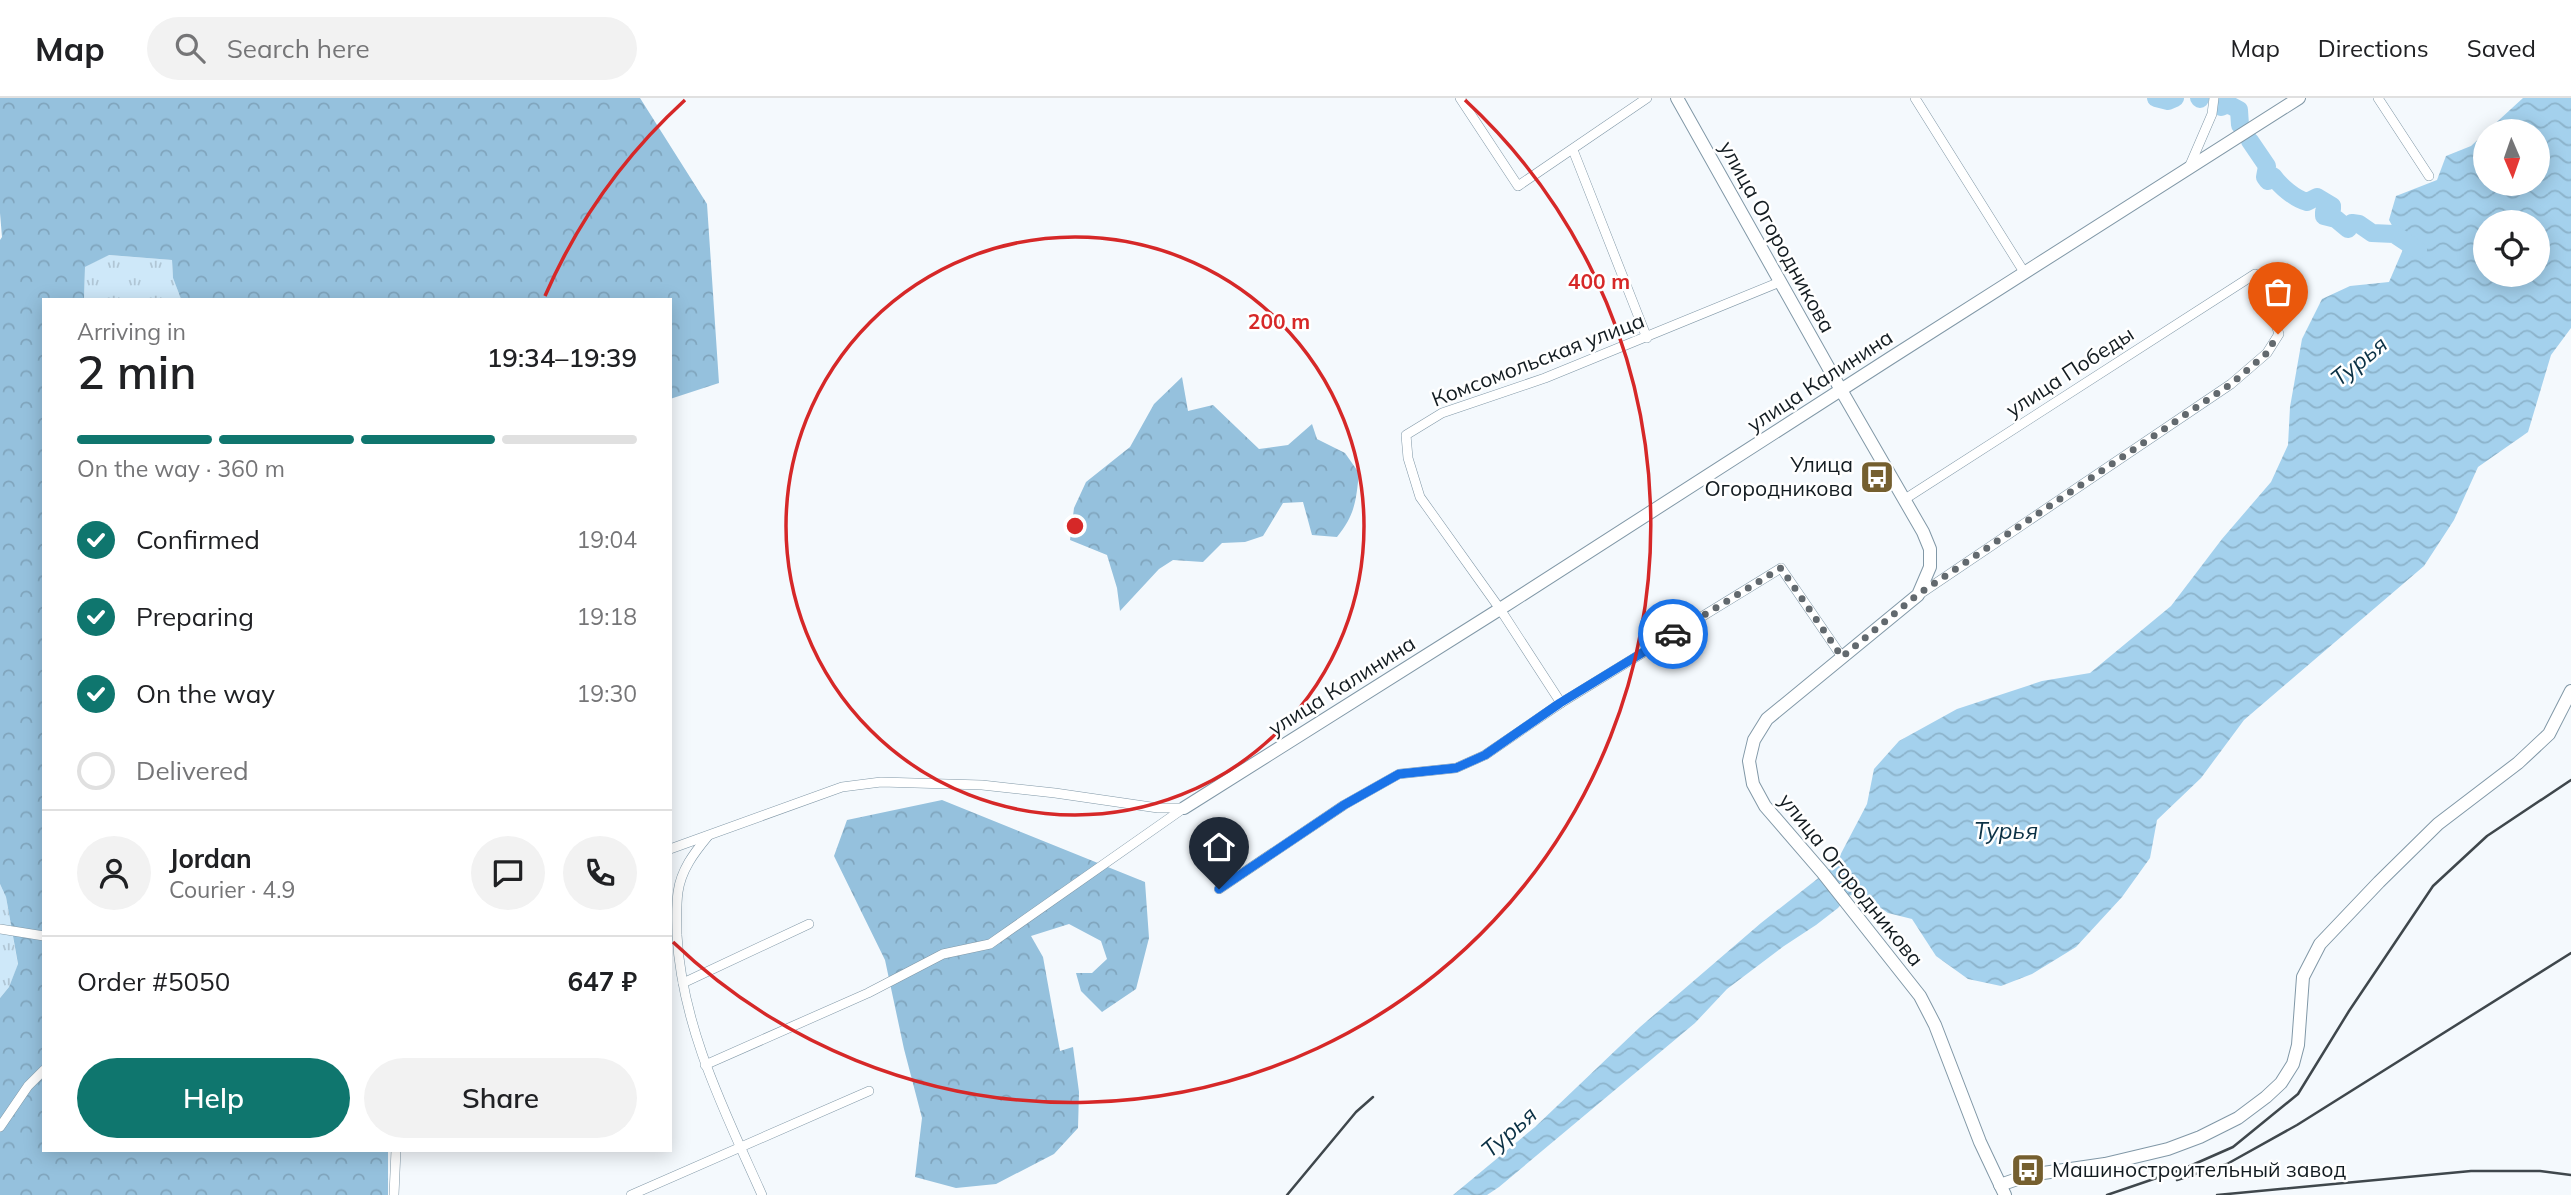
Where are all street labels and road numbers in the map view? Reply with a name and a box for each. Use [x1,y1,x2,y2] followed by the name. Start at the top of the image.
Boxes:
[1714,136,1841,337] street label: улица Огородникова
[1428,306,1648,412] street label: Комсомольская улица
[2001,320,2138,422] street label: улица Победы
[1742,323,1897,437] street label: улица Калинина
[1263,629,1420,741] street label: улица Калинина
[1774,788,1930,971] street label: улица Огородникова

